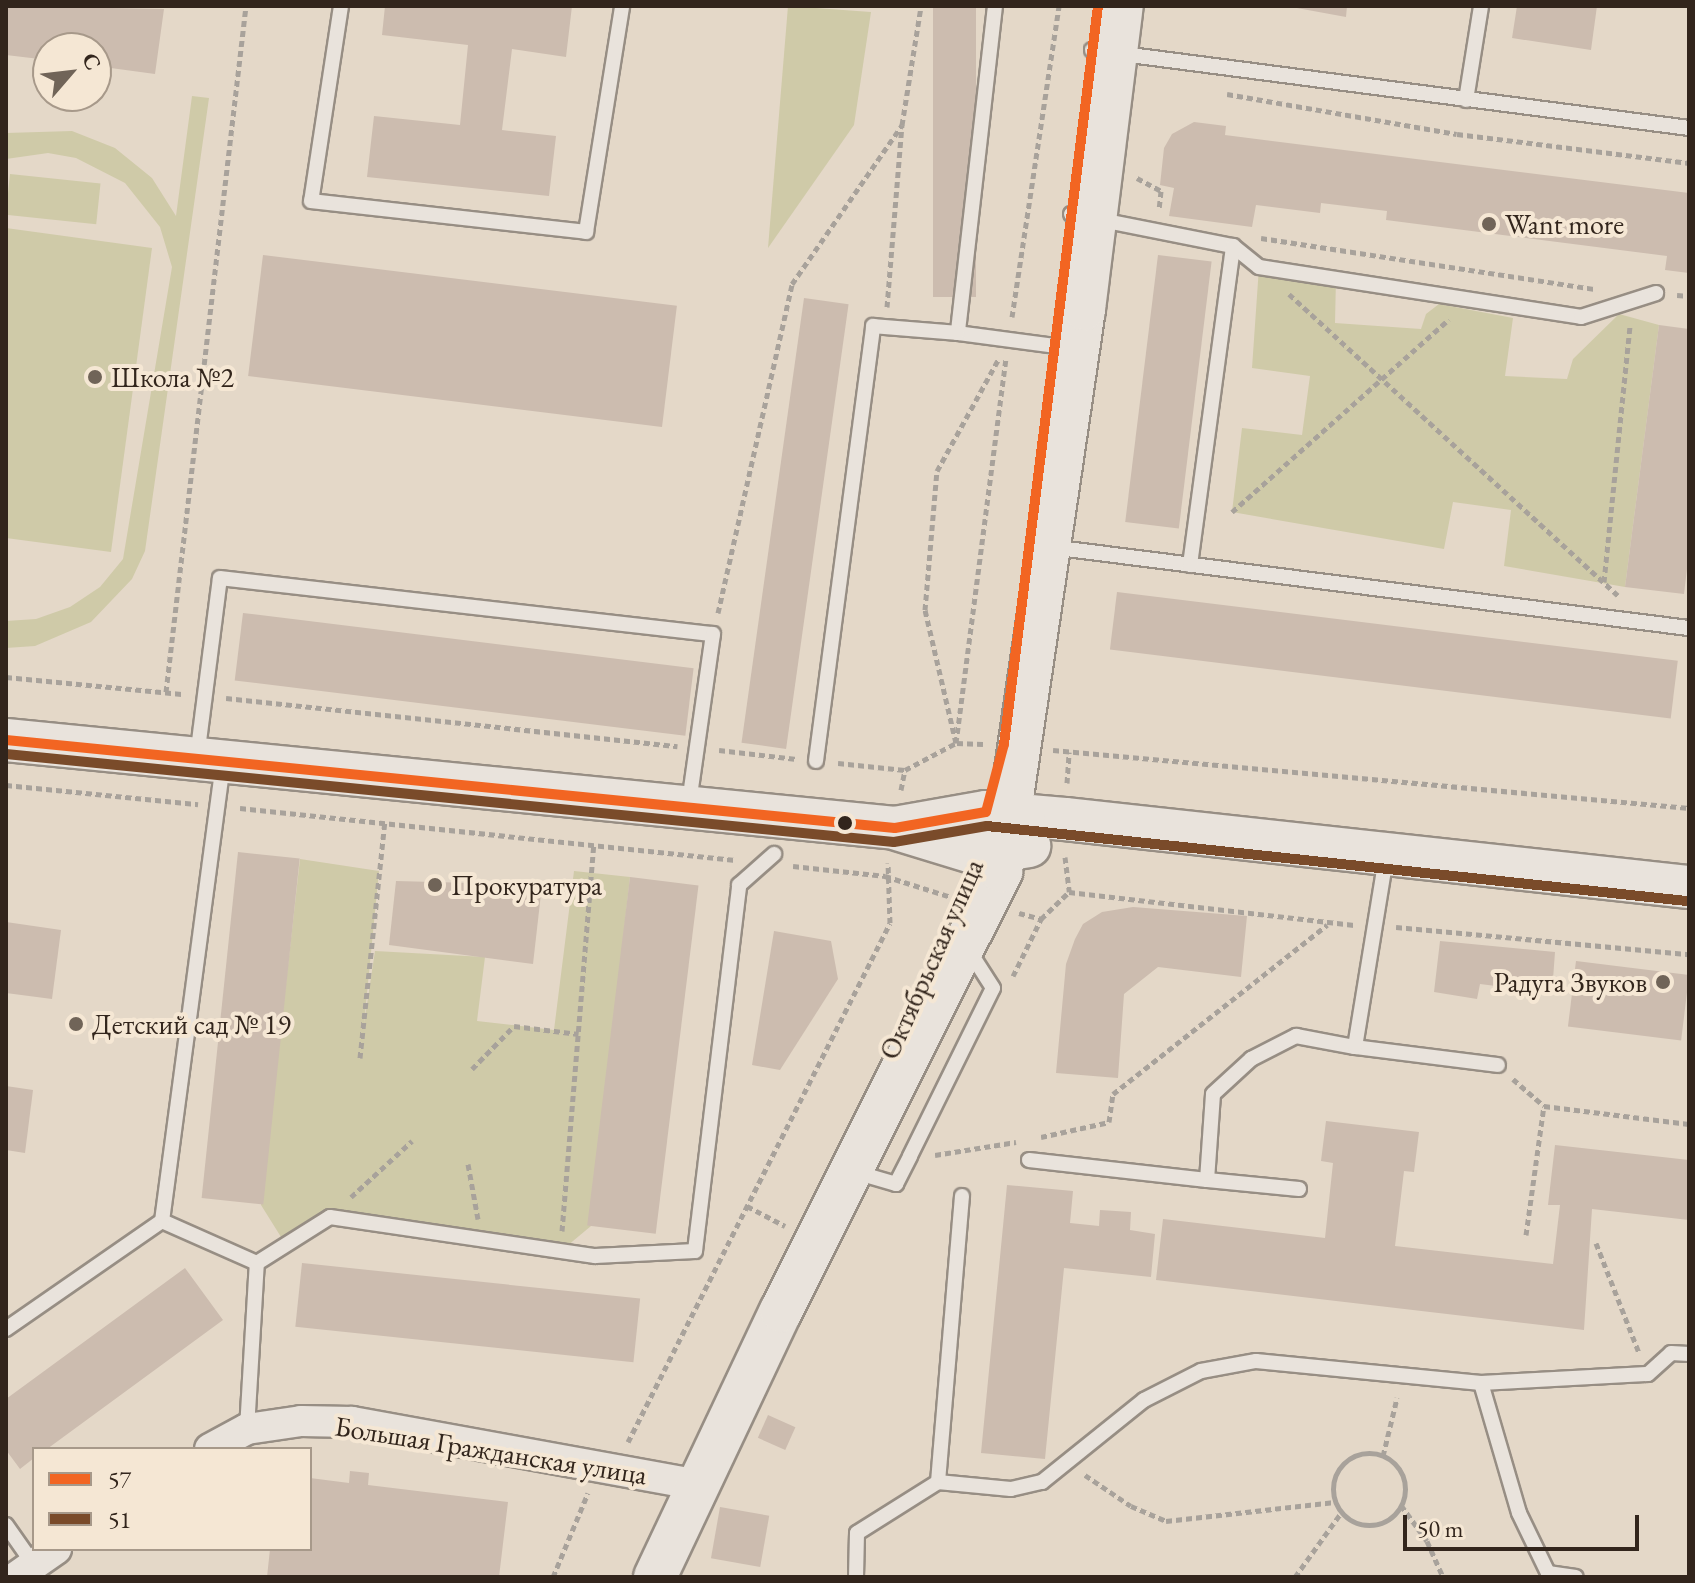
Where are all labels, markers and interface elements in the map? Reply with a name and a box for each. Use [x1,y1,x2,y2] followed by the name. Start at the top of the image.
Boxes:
[32,32,112,112] north arrow
[75,48,108,75] text: С
[1505,207,1624,241] place label: Want more
[1480,215,1498,233] marker: Want more
[111,360,234,394] place label: Школа №2
[86,368,104,386] marker: Школа №2
[837,815,853,831] unlabelled marker
[872,854,990,1064] street label: Октябрьская улица
[451,868,602,902] place label: Прокуратура
[426,876,444,894] marker: Прокуратура
[1494,965,1647,999] place label: Радуга Звуков
[1654,973,1672,991] marker: Радуга Звуков
[92,1007,291,1041] place label: Детский сад № 19
[67,1015,85,1033] marker: Детский сад № 19
[332,1409,650,1491] street label: Большая Гражданская улица
[32,1447,312,1551] legend
[108,1464,131,1495] text: 57
[1407,1499,1643,1549] scale bar
[108,1504,131,1535] text: 51
[1417,1513,1464,1544] text: 50 m

